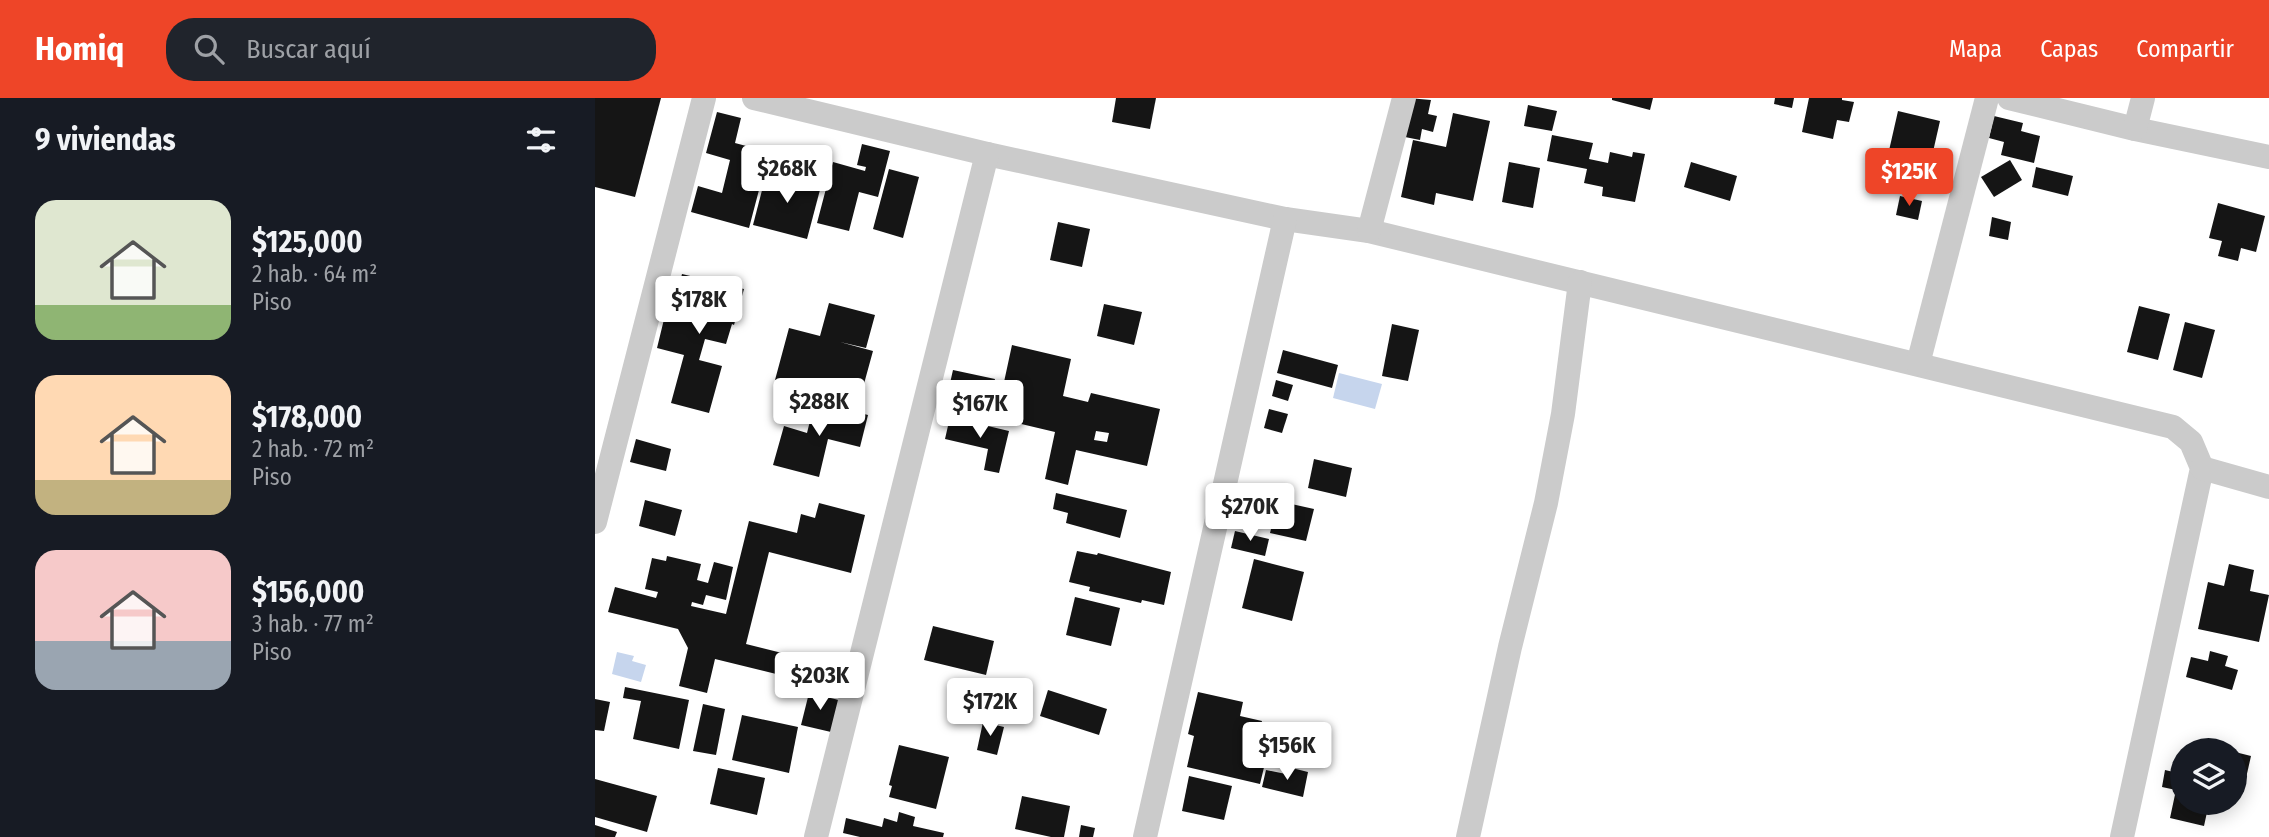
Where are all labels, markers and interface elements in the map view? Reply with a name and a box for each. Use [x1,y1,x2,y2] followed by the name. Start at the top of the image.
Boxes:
[166,18,656,81] search box
[35,29,124,69] text: Homiq
[190,30,228,68] icon: search
[246,34,371,65] text: Buscar aquí
[1949,35,2002,63] text: Mapa
[2040,35,2098,63] text: Capas
[2136,35,2234,63] text: Compartir
[522,121,560,159] icon: filters
[35,122,176,158] text: 9 viviendas
[738,146,836,205] pin: $268K
[1860,148,1958,208] pin: $125K
[757,154,817,182] text: $268K
[1881,157,1937,185] text: $125K
[252,224,363,260] text: $125,000
[91,228,175,312] icon: home
[252,260,377,288] text: 2 hab. · 64 m²
[650,276,748,336] pin: $178K
[671,285,727,313] text: $178K
[252,288,292,316] text: Piso
[770,378,868,438] pin: $288K
[931,380,1029,440] pin: $167K
[789,387,849,415] text: $288K
[952,389,1008,417] text: $167K
[252,399,362,435] text: $178,000
[91,403,175,487] icon: home
[252,435,374,463] text: 2 hab. · 72 m²
[252,463,292,491] text: Piso
[1201,484,1299,543] pin: $270K
[1221,492,1279,520] text: $270K
[252,574,364,610] text: $156,000
[91,578,175,662] icon: home
[252,610,374,638] text: 3 hab. · 77 m²
[252,638,292,666] text: Piso
[771,652,869,712] pin: $203K
[791,661,849,689] text: $203K
[941,678,1039,738] pin: $172K
[963,687,1017,715] text: $172K
[1238,722,1336,782] pin: $156K
[1258,731,1316,759] text: $156K
[2170,738,2247,815] map controls
[2170,738,2247,815] button: layers

